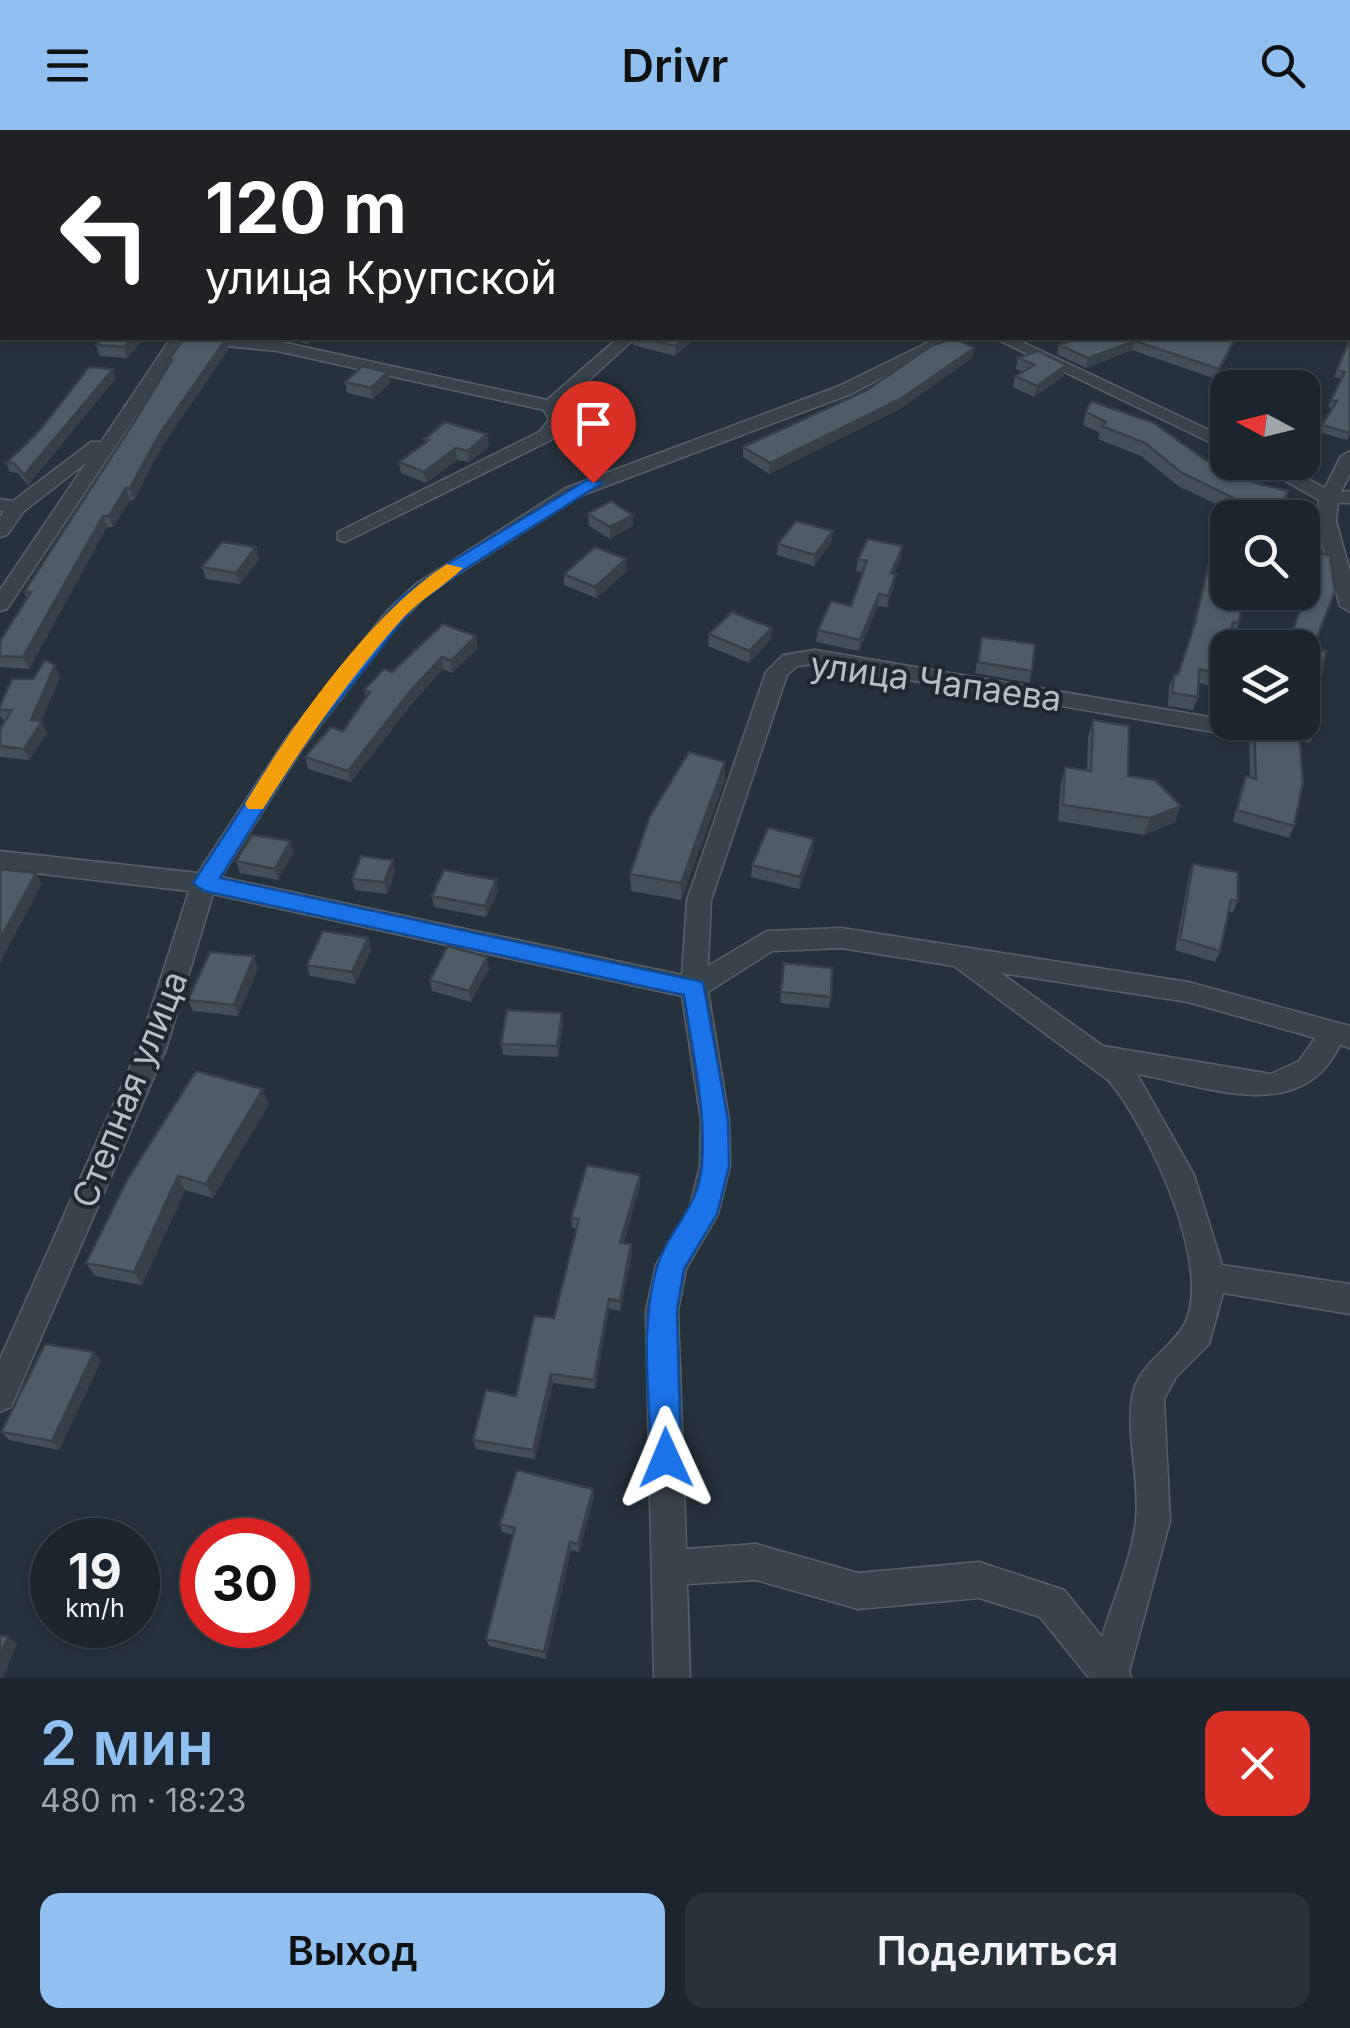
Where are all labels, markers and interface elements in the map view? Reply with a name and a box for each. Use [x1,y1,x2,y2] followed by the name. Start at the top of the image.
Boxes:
[40,38,95,93] icon: menu
[622,38,728,93] text: Drivr
[1255,38,1310,93] icon: search
[205,165,407,250] text: 120 m
[40,170,170,300] icon: left
[205,250,557,305] text: улица Крупской
[1210,370,1320,480] north arrow
[1210,370,1320,740] map controls
[551,381,636,484] pin
[566,396,621,451] icon: arrive
[1210,500,1320,610] button: search
[1210,630,1320,740] button: layers
[808,643,1064,719] street label: улица Чапаева
[62,965,196,1213] street label: Степная улица
[614,1406,718,1510] position arrow
[180,1518,310,1648] speed limit sign: 30
[68,1541,122,1601] text: 19
[65,1593,125,1623] text: km/h
[40,1707,214,1779] text: 2 мин
[1205,1711,1310,1816] button: close
[40,1781,246,1820] text: 480 m · 18:23
[40,1893,665,2008] button: Выход
[685,1893,1310,2008] button: Поделиться

